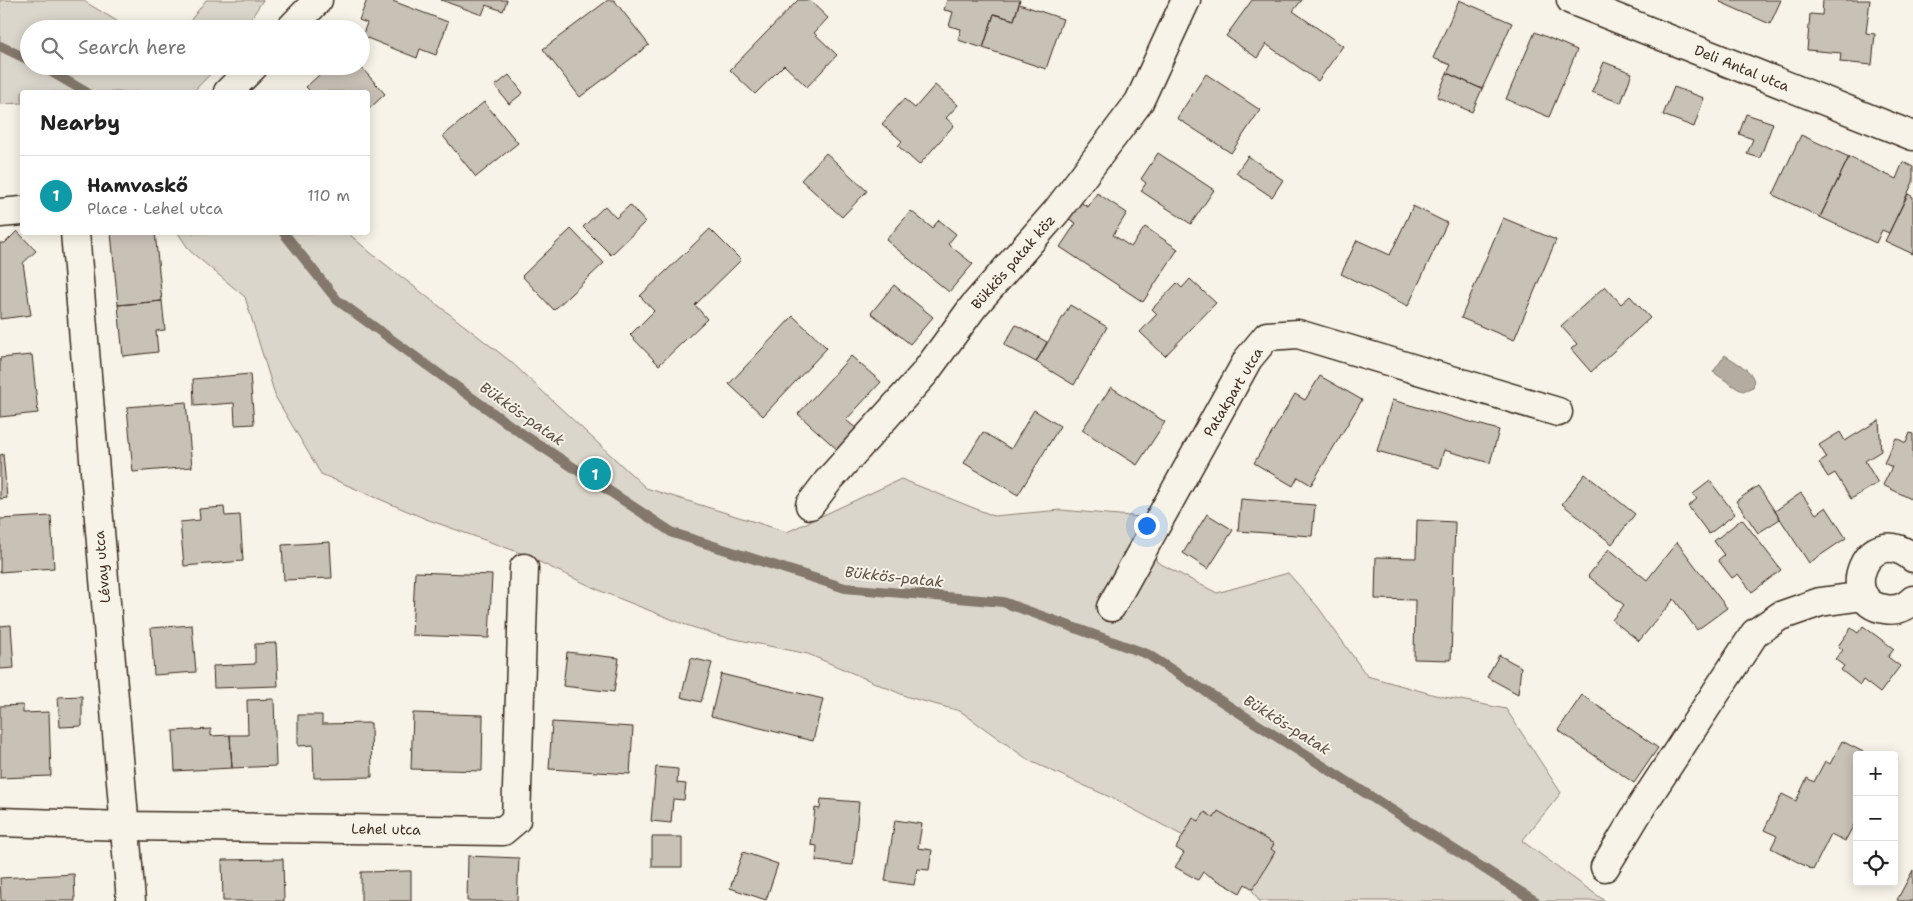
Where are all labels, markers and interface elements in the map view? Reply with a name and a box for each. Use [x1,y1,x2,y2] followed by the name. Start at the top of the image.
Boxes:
[20,20,370,75] search box
[38,34,66,62] icon: search
[78,35,187,60] text: Search here
[1692,41,1792,95] street label: Deli Antal utca
[40,109,120,137] text: Nearby
[87,173,188,198] text: Hamvaskő
[52,185,60,206] text: 1
[307,185,350,206] text: 110 m
[87,198,223,219] text: Place · Lehel utca
[967,211,1059,313] street label: Bükkös patak köz
[1199,344,1267,440] street label: Patakpart utca
[476,377,569,451] water label: Bükkös-patak
[579,455,611,493] pin: 1
[1134,513,1160,539] your location
[90,530,114,604] street label: Lévay utca
[844,562,945,592] water label: Bükkös-patak
[1240,690,1335,760] water label: Bükkös-patak
[1853,751,1898,886] map controls
[1853,751,1898,796] button: +
[1853,796,1898,841] button: −
[351,819,421,839] street label: Lehel utca
[1853,841,1898,886] button: locate

